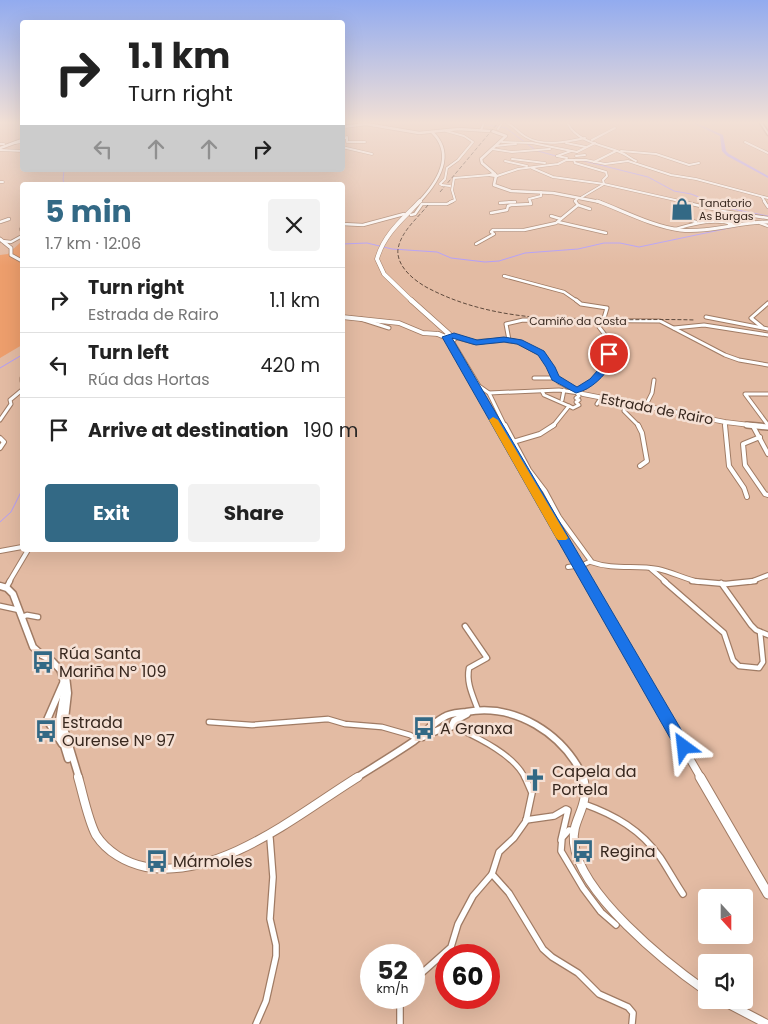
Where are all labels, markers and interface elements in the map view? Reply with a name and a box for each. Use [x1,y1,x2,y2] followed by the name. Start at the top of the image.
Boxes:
[128,31,230,80] text: 1.1 km
[45,40,110,105] icon: right
[128,78,233,109] text: Turn right
[89,135,117,163] icon: left
[142,135,170,163] icon: ahead
[195,135,223,163] icon: ahead
[248,135,276,163] icon: right
[45,190,132,233] text: 5 min
[699,195,754,224] place label: Tanatorio As Burgas
[669,196,695,222] shop icon: Tanatorio As Burgas
[268,199,320,251] button: close
[45,232,141,255] text: 1.7 km · 12:06
[88,274,184,301] text: Turn right
[45,286,73,314] icon: right
[269,287,320,314] text: 1.1 km
[88,303,219,326] text: Estrada de Rairo
[529,313,627,329] street label: Camiño da Costa
[588,333,630,375] pin
[88,339,169,366] text: Turn left
[595,340,623,368] icon: arrive
[45,351,73,379] icon: left
[261,352,320,379] text: 420 m
[88,368,210,391] text: Rúa das Hortas
[599,388,715,430] street label: Estrada de Rairo
[45,416,73,444] icon: arrive
[88,417,289,444] text: Arrive at destination
[304,417,358,444] text: 190 m
[45,484,178,542] button: Exit
[188,484,320,542] button: Share
[59,642,167,683] place label: Rúa Santa Mariña Nº 109
[30,649,56,675] bus stop icon: Rúa Santa Mariña Nº 109
[62,711,175,752] place label: Estrada Ourense Nº 97
[411,715,437,741] bus stop icon: A Granxa
[440,717,513,740] place label: A Granxa
[33,718,59,744] bus stop icon: Estrada Ourense Nº 97
[657,720,709,772] position arrow
[552,760,637,801] place label: Capela da Portela
[522,767,548,793] church icon: Capela da Portela
[570,838,596,864] bus stop icon: Regina
[600,840,655,863] place label: Regina
[144,848,170,874] bus stop icon: Mármoles
[173,850,253,873] place label: Mármoles
[698,889,752,944] north arrow
[698,889,753,1009] map controls
[435,944,500,1009] speed limit sign: 60
[377,953,408,988] text: 52
[698,954,753,1009] button: sound
[377,980,408,997] text: km/h

